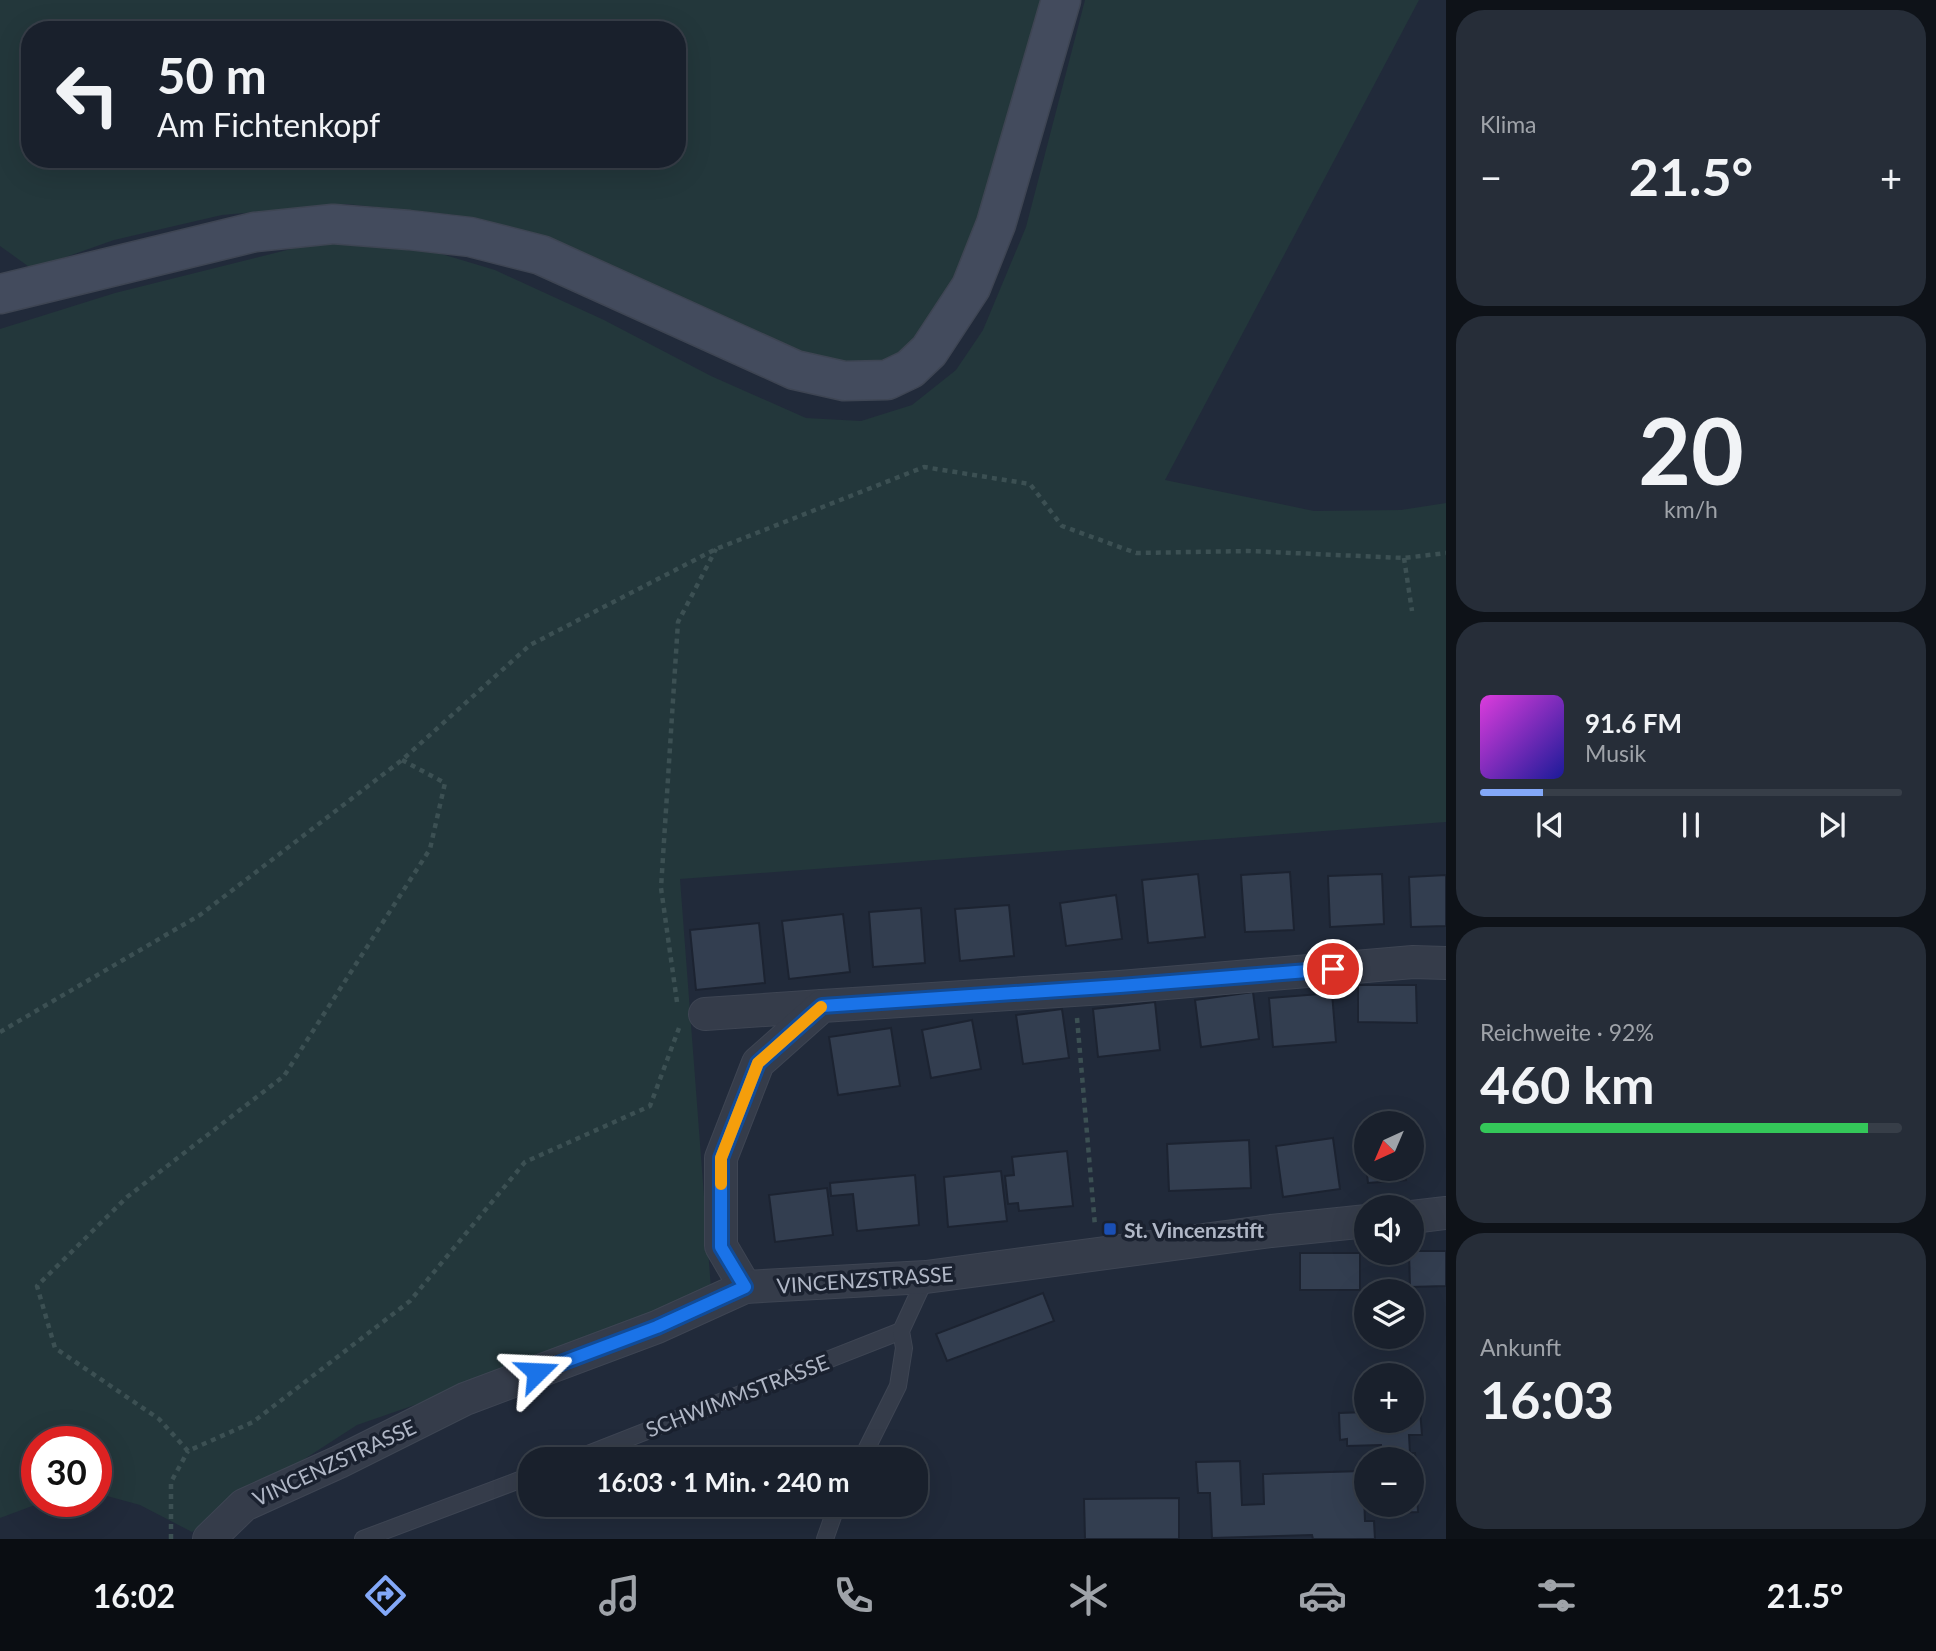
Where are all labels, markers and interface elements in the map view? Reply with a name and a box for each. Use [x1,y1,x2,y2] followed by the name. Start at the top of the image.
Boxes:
[157,46,267,104] text: 50 m
[42,49,133,140] icon: left
[157,105,380,144] text: Am Fichtenkopf
[1480,110,1537,138] text: Klima
[1629,145,1753,207] text: 21.5°
[1480,154,1502,200] text: −
[1880,154,1902,200] text: +
[1638,395,1744,504] text: 20
[1664,495,1718,523] text: km/h
[1585,707,1682,739] text: 91.6 FM
[1585,739,1646,767] text: Musik
[1531,806,1569,844] icon: previous
[1672,806,1710,844] icon: pause
[1813,806,1851,844] icon: next
[1303,939,1363,999] pin
[1314,950,1352,988] icon: arrive
[1480,1018,1654,1046] text: Reichweite · 92%
[1480,1053,1654,1115] text: 460 km
[1354,1111,1424,1181] north arrow
[1354,1111,1424,1517] map controls
[1354,1195,1424,1265] button: sound
[1124,1217,1264,1242] place label: St. Vincenzstift
[1102,1221,1118,1237] marker: St. Vincenzstift
[776,1260,954,1298] street label: VINCENZSTRASSE
[1354,1279,1424,1349] button: layers
[1480,1333,1561,1361] text: Ankunft
[500,1335,574,1409] position arrow
[642,1349,832,1441] street label: SCHWIMMSTRASSE
[1354,1363,1424,1433] button: +
[1480,1368,1614,1430] text: 16:03
[248,1413,420,1511] street label: VINCENZSTRASSE
[21,1426,112,1517] speed limit sign: 30
[1354,1447,1424,1517] button: −
[596,1466,850,1498] text: 16:03 · 1 Min. · 240 m
[361,1571,410,1620] icon: directions
[595,1571,644,1620] icon: music
[829,1571,878,1620] icon: phone
[1064,1571,1113,1620] icon: climate
[1298,1571,1347,1620] icon: car
[1532,1571,1581,1620] icon: filters
[93,1576,175,1615] text: 16:02
[1767,1576,1843,1615] text: 21.5°

